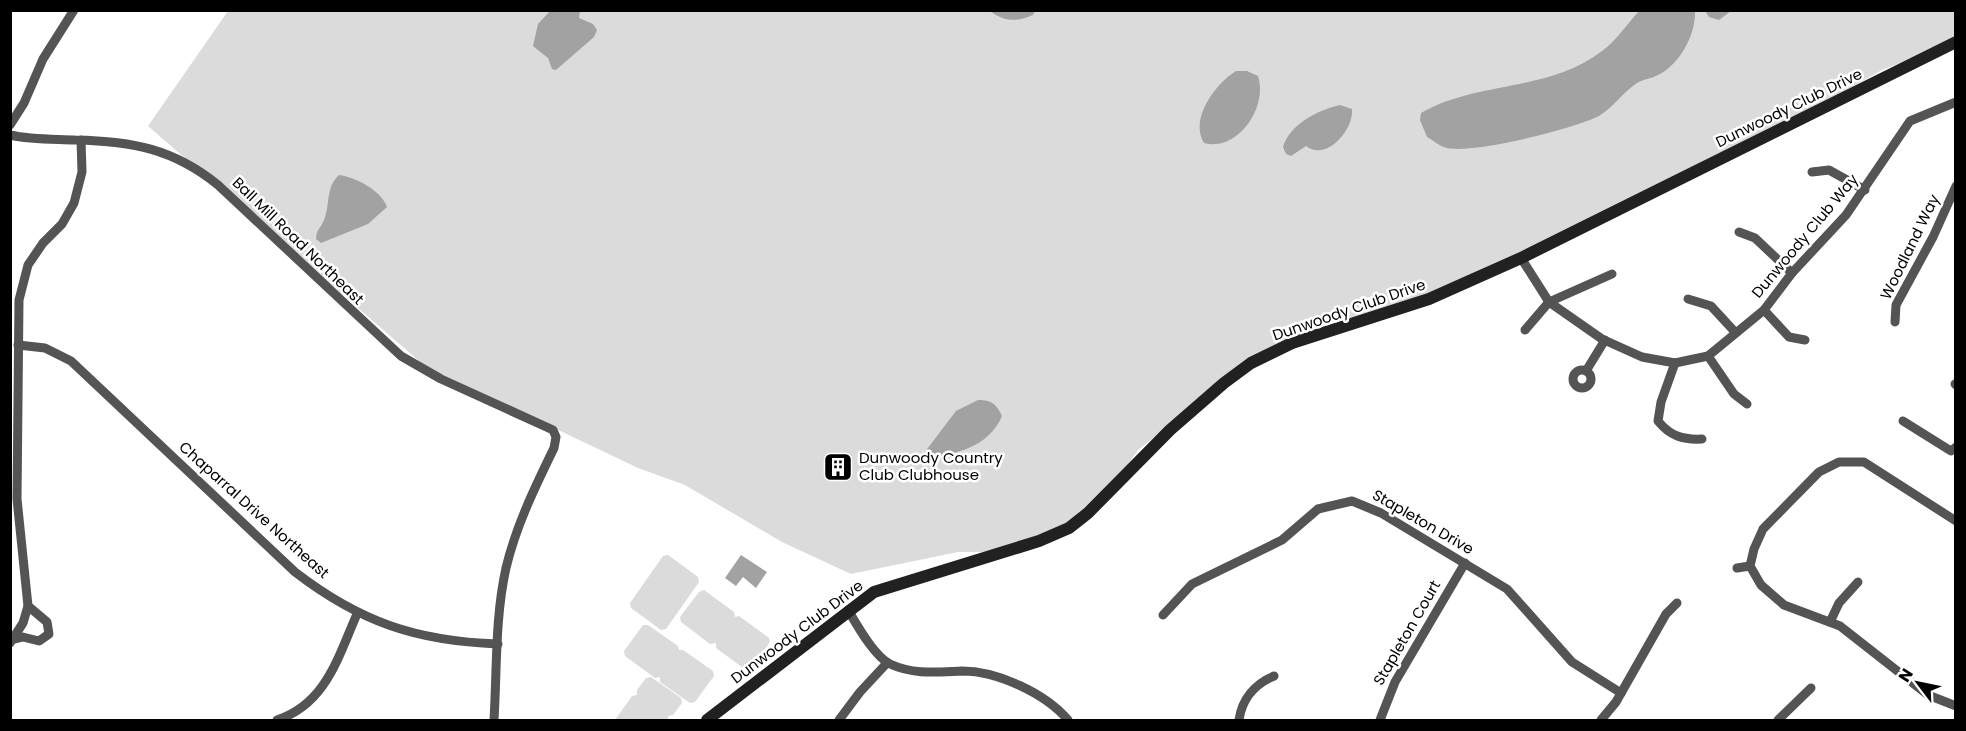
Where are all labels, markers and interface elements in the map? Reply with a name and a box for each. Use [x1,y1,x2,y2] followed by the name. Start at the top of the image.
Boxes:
[1712,63,1866,152] street label: Dunwoody Club Drive
[1746,169,1863,302] street label: Dunwoody Club Way
[228,172,369,309] street label: Ball Mill Road Northeast
[1875,190,1944,303] street label: Woodland Way
[1270,273,1428,346] street label: Dunwoody Club Drive
[175,436,334,583] street label: Chaparral Drive Northeast
[859,447,1003,485] place label: Dunwoody Country Club Clubhouse
[822,451,854,483] building icon: Dunwoody Country Club Clubhouse
[1369,484,1478,559] street label: Stapleton Drive
[726,575,867,688] street label: Dunwoody Club Drive
[1368,576,1445,689] street label: Stapleton Court
[1888,653,1948,713] north arrow
[1893,664,1919,687] text: N

